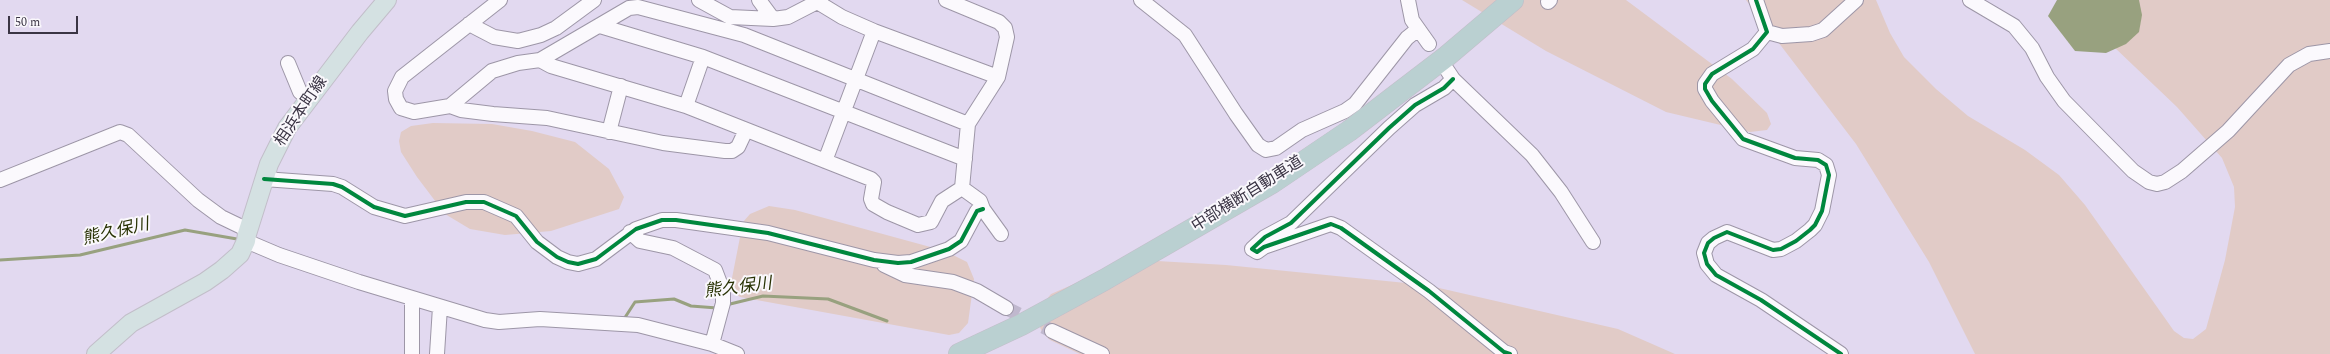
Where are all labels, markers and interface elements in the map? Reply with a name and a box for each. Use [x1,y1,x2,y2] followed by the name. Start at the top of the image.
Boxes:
[10,8,80,34] scale bar
[15,13,40,32] text: 50 m
[272,73,332,151] street label: 相浜本町線
[1189,153,1307,237] street label: 中部横断自動車道
[81,215,151,251] water label: 熊久保川
[703,275,773,303] water label: 熊久保川

